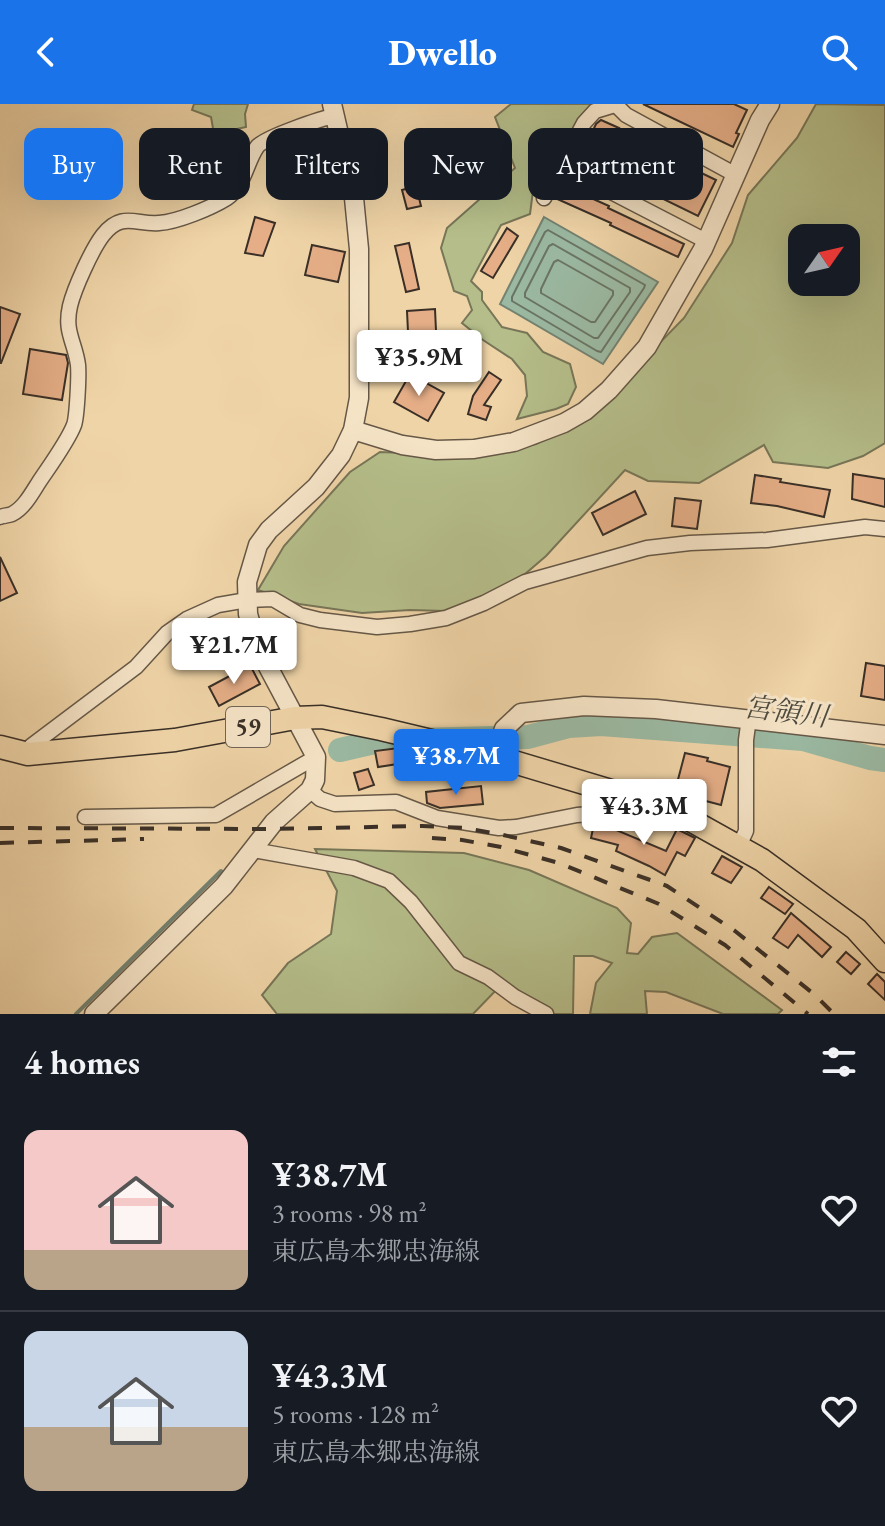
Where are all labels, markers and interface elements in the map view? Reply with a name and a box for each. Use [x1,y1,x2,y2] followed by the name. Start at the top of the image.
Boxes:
[388,29,497,76] text: Dwello
[24,30,68,74] icon: back
[817,30,861,74] icon: search
[24,128,123,200] chip: Buy
[139,128,250,200] chip: Rent
[266,128,388,200] chip: Filters
[404,128,512,200] chip: New
[528,128,703,200] chip: Apartment
[788,224,860,296] north arrow
[788,224,860,296] map controls
[354,330,484,398] pin: ¥35.9M
[375,339,463,373] text: ¥35.9M
[169,618,299,686] pin: ¥21.7M
[190,627,278,661] text: ¥21.7M
[742,688,833,734] water label: 宮領川
[226,707,270,747] road number: 59
[391,729,521,797] pin: ¥38.7M
[412,738,500,772] text: ¥38.7M
[579,779,709,847] pin: ¥43.3M
[600,788,688,822] text: ¥43.3M
[24,1040,140,1084] text: 4 homes
[817,1040,861,1084] icon: filters
[272,1152,388,1196] text: ¥38.7M
[88,1162,184,1258] icon: home
[817,1188,861,1232] icon: heart
[272,1196,427,1230] text: 3 rooms · 98 m²
[272,1234,480,1268] text: 東広島本郷忠海線
[272,1353,388,1397] text: ¥43.3M
[88,1363,184,1459] icon: home
[817,1389,861,1433] icon: heart
[272,1397,439,1431] text: 5 rooms · 128 m²
[272,1435,480,1469] text: 東広島本郷忠海線

